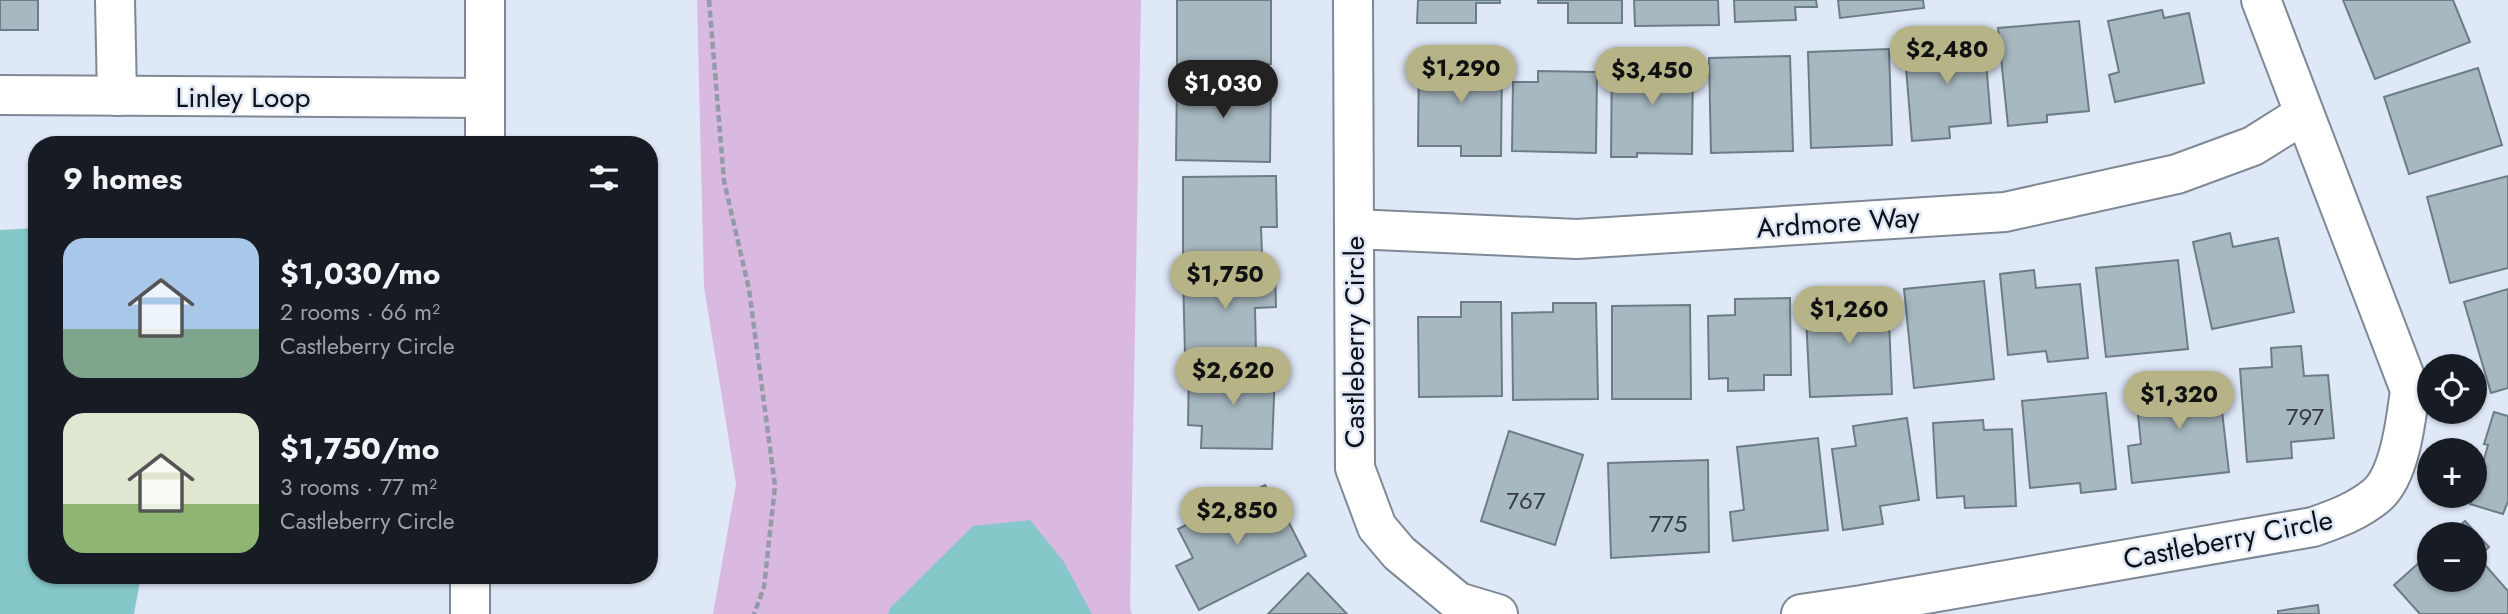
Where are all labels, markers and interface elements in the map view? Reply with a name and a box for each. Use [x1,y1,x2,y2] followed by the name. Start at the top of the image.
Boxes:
[1890,27,2004,86] pin: $2,480
[1906,32,1988,66] text: $2,480
[1404,46,1518,105] pin: $1,290
[1595,48,1709,107] pin: $3,450
[1421,51,1501,85] text: $1,290
[1611,53,1693,87] text: $3,450
[1166,60,1280,120] pin: $1,030
[1184,66,1262,100] text: $1,030
[176,77,310,118] street label: Linley Loop
[63,157,182,200] text: 9 homes
[585,159,623,197] icon: filters
[1755,196,1922,249] street label: Ardmore Way
[1334,236,1375,448] street label: Castleberry Circle
[280,252,440,295] text: $1,030/mo
[1168,252,1282,311] pin: $1,750
[1186,257,1264,291] text: $1,750
[119,266,203,350] icon: home
[1792,286,1906,346] pin: $1,260
[1809,292,1889,326] text: $1,260
[280,295,440,329] text: 2 rooms · 66 m²
[280,329,455,363] text: Castleberry Circle
[1176,348,1290,407] pin: $2,620
[1192,353,1274,387] text: $2,620
[2417,354,2487,592] map controls
[2417,354,2487,424] button: locate
[2122,372,2236,431] pin: $1,320
[2140,377,2218,411] text: $1,320
[2286,399,2325,434] house number: 797
[280,427,439,470] text: $1,750/mo
[2417,438,2487,508] button: +
[119,441,203,525] icon: home
[280,470,437,504] text: 3 rooms · 77 m²
[1506,483,1546,518] house number: 767
[1180,488,1294,547] pin: $2,850
[1196,493,1278,527] text: $2,850
[2120,499,2336,580] street label: Castleberry Circle
[280,504,455,538] text: Castleberry Circle
[1649,506,1687,541] house number: 775
[2417,522,2487,592] button: −

